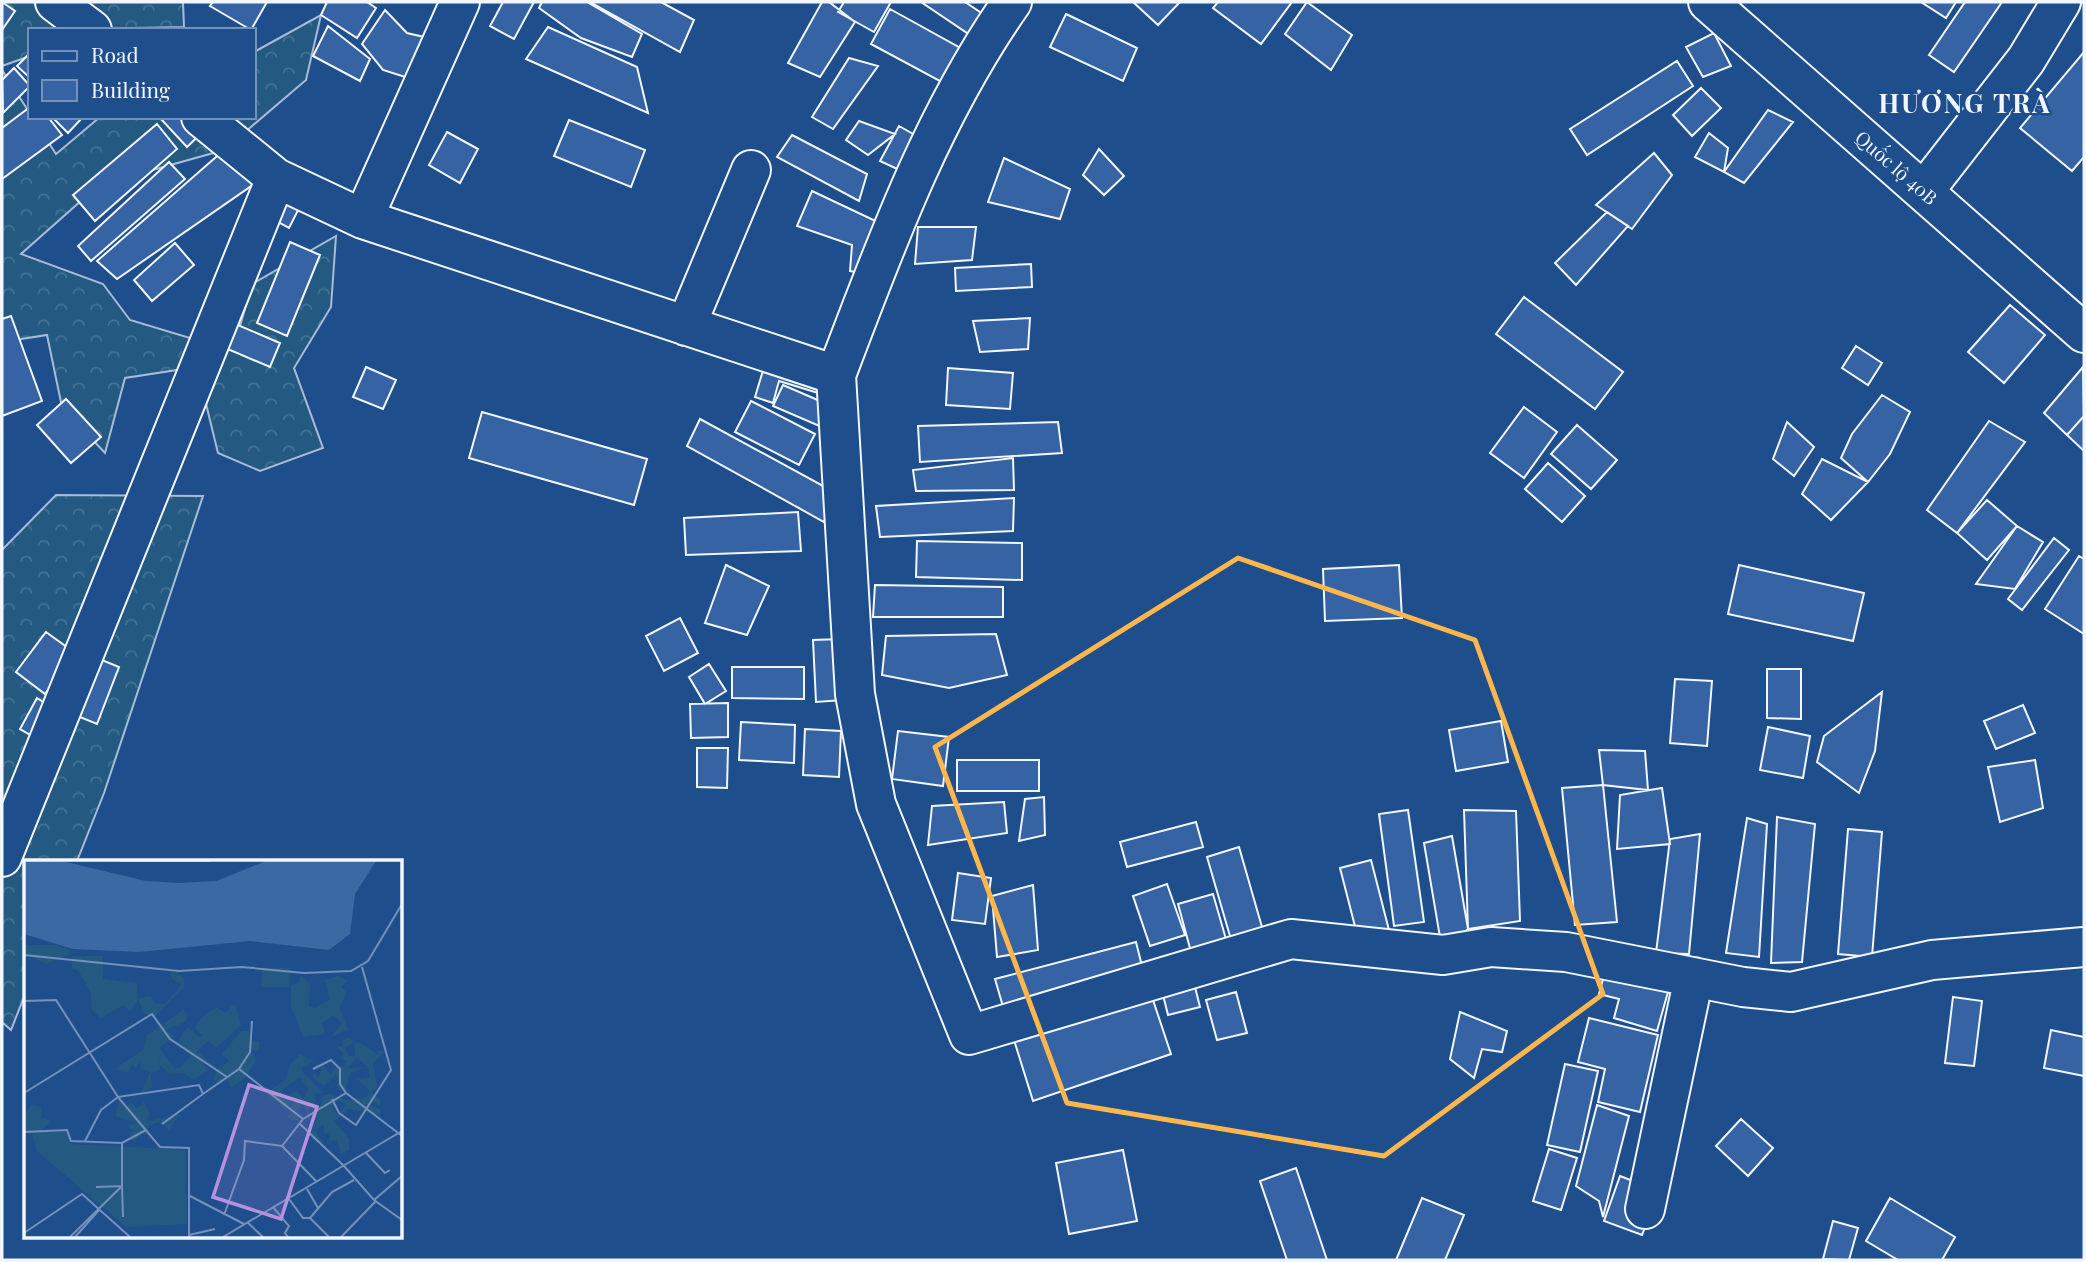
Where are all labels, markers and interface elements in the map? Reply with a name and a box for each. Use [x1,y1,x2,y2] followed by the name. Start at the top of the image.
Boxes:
[28,28,256,119] legend
[91,40,139,68] text: Road
[91,75,170,103] text: Building
[1878,85,2052,120] district label: HƯƠNG TRÀ
[1850,124,1944,210] street label: Quốc lộ 40B
[24,860,402,1238] inset map

